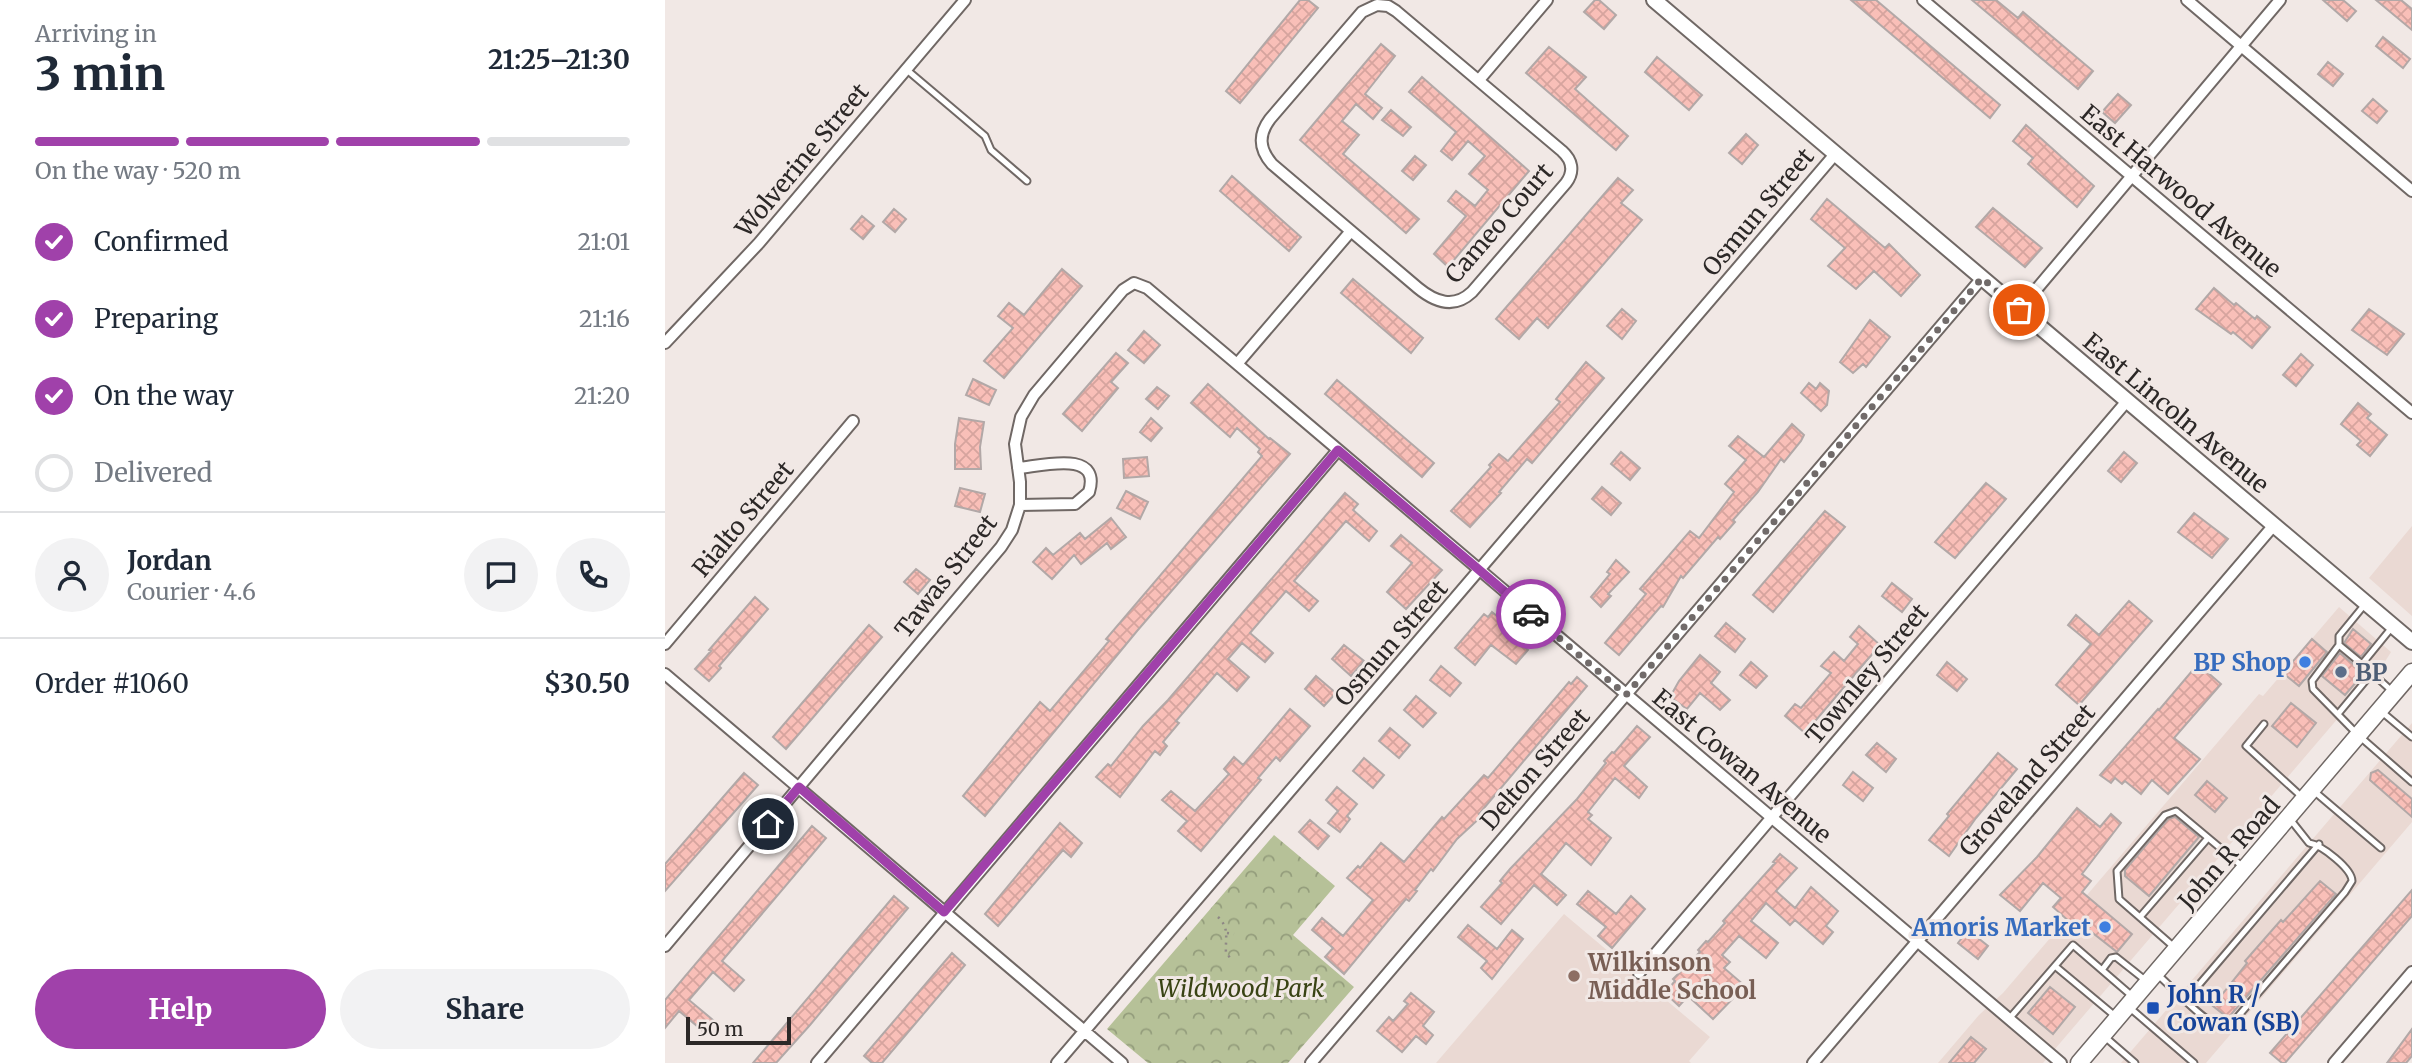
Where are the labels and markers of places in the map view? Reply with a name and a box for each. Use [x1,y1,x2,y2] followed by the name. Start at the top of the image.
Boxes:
[1989,280,2049,340] pin
[2193,647,2291,678] place label: BP Shop
[2297,654,2313,670] marker: BP Shop
[2355,657,2387,688] place label: BP
[2333,664,2349,680] marker: BP
[738,794,798,854] pin
[1911,912,2091,943] place label: Amoris Market
[2097,919,2113,935] marker: Amoris Market
[1587,947,1757,1006] place label: Wilkinson Middle School
[1566,968,1582,984] marker: Wilkinson Middle School
[2166,979,2300,1038] place label: John R / Cowan (SB)
[2145,1000,2161,1016] marker: John R / Cowan (SB)

